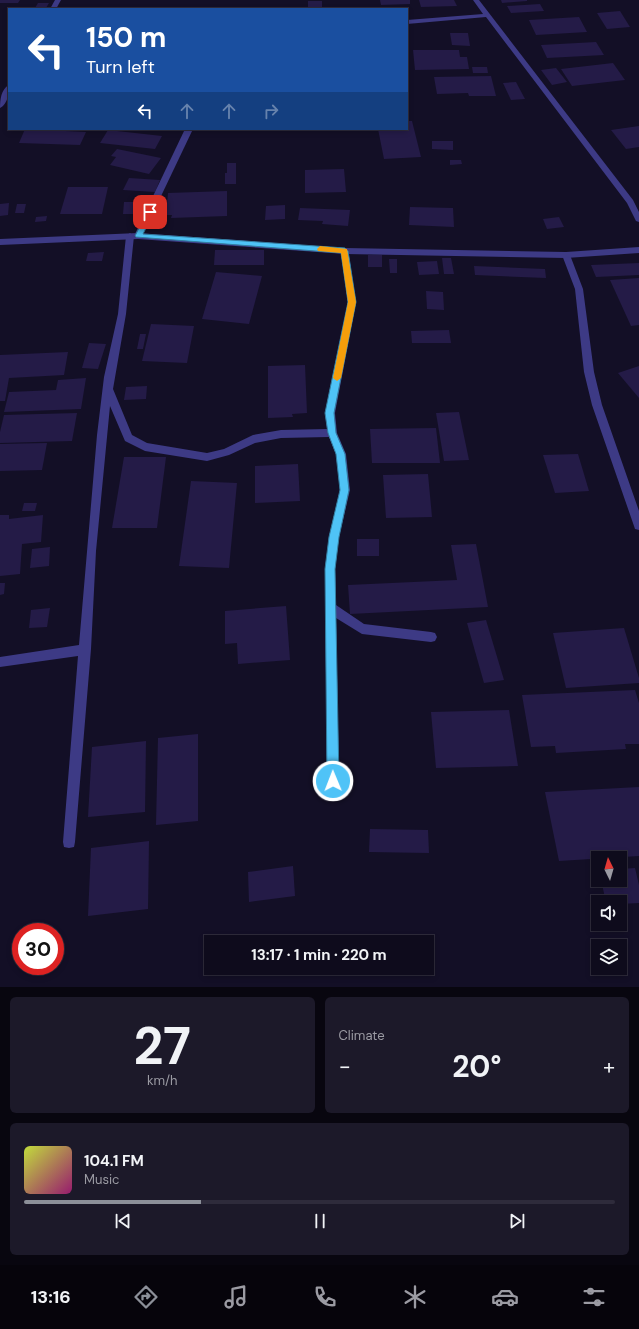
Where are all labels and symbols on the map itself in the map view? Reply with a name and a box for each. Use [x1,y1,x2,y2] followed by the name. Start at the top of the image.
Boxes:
[133,195,167,229] pin
[312,760,354,802] position arrow
[591,851,627,887] north arrow
[12,923,64,975] speed limit sign: 30

